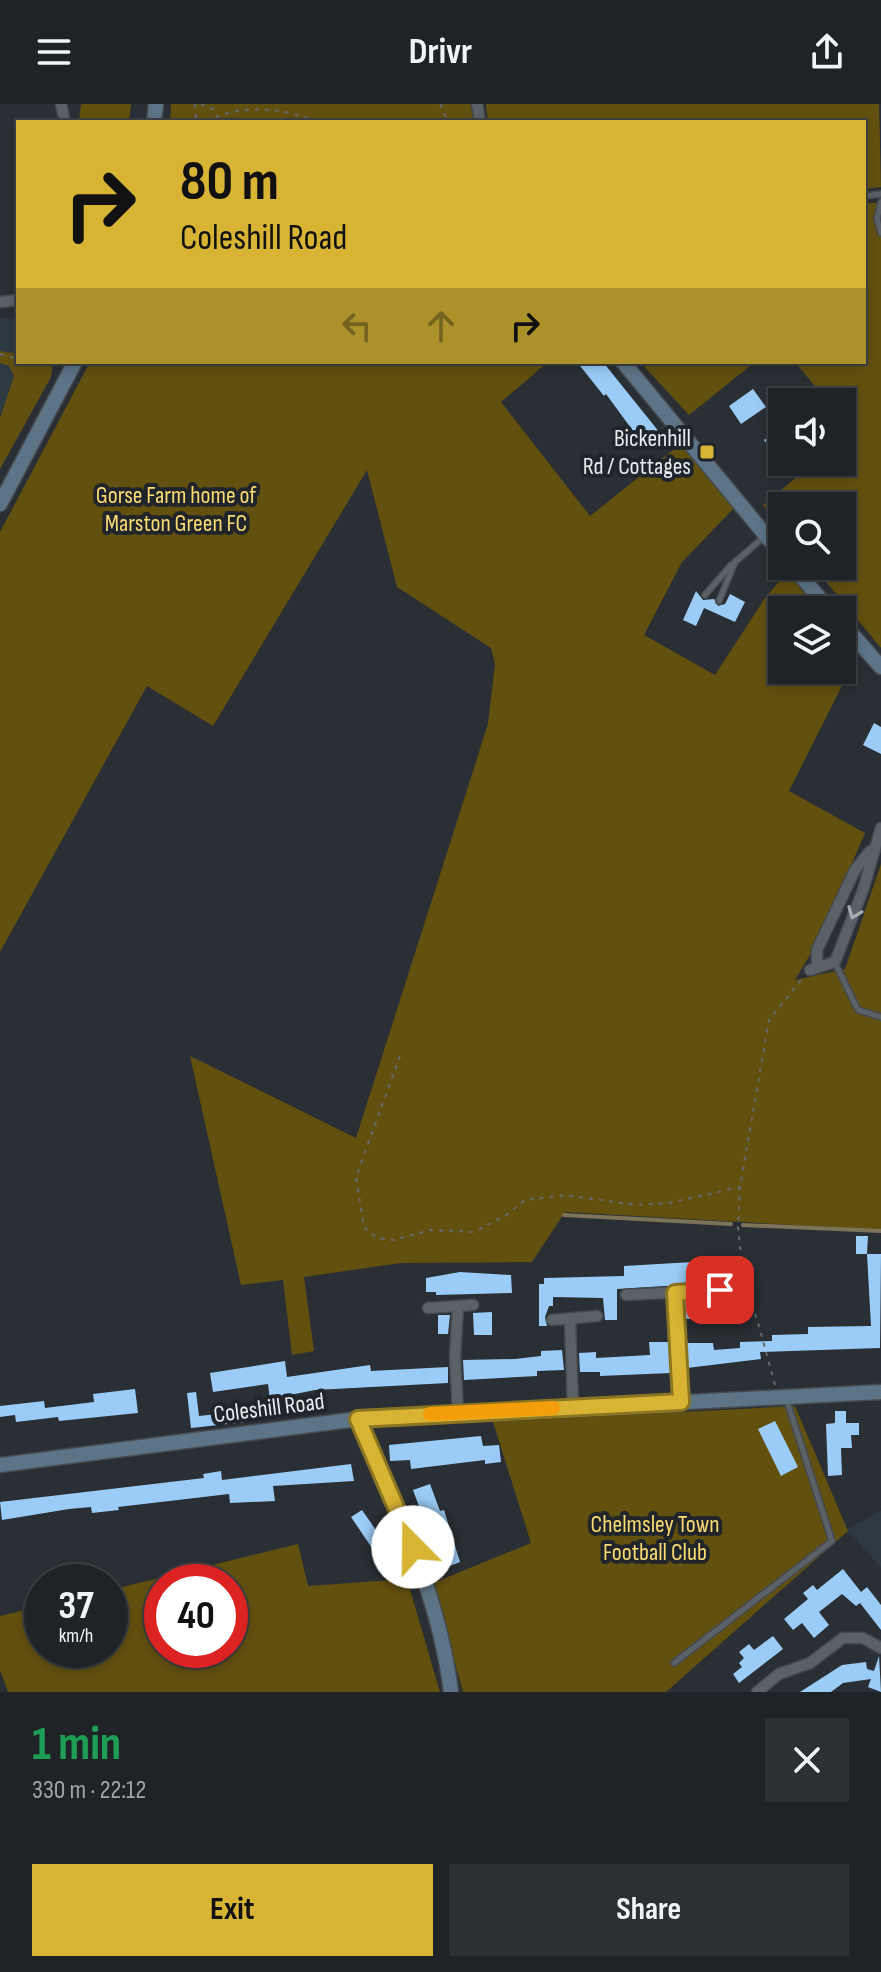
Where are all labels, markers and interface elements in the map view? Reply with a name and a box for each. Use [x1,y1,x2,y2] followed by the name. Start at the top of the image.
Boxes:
[32,30,76,74] icon: menu
[805,30,849,74] icon: share
[409,31,472,74] text: Drivr
[180,149,279,216] text: 80 m
[48,152,152,256] icon: right
[180,217,347,260] text: Coleshill Road
[335,304,379,348] icon: left
[419,304,463,348] icon: ahead
[503,304,547,348] icon: right
[768,388,856,684] map controls
[768,388,856,476] button: sound
[583,424,691,481] place label: Bickenhill Rd / Cottages
[698,443,716,461] marker: Bickenhill Rd / Cottages
[96,481,257,538] park label: Gorse Farm home of Marston Green FC
[768,492,856,580] button: search
[768,596,856,684] button: layers
[847,905,864,919] one-way arrow
[686,1256,754,1324] pin
[698,1268,742,1312] icon: arrive
[212,1387,326,1429] street label: Coleshill Road
[371,1505,455,1589] position arrow
[591,1510,719,1567] park label: Chelmsley Town Football Club
[144,1564,248,1668] speed limit sign: 40
[58,1582,94,1630] text: 37
[59,1624,93,1648] text: km/h
[32,1716,121,1773] text: 1 min
[765,1718,849,1802] button: close
[32,1775,146,1806] text: 330 m · 22:12
[32,1864,433,1956] button: Exit
[449,1864,849,1956] button: Share

